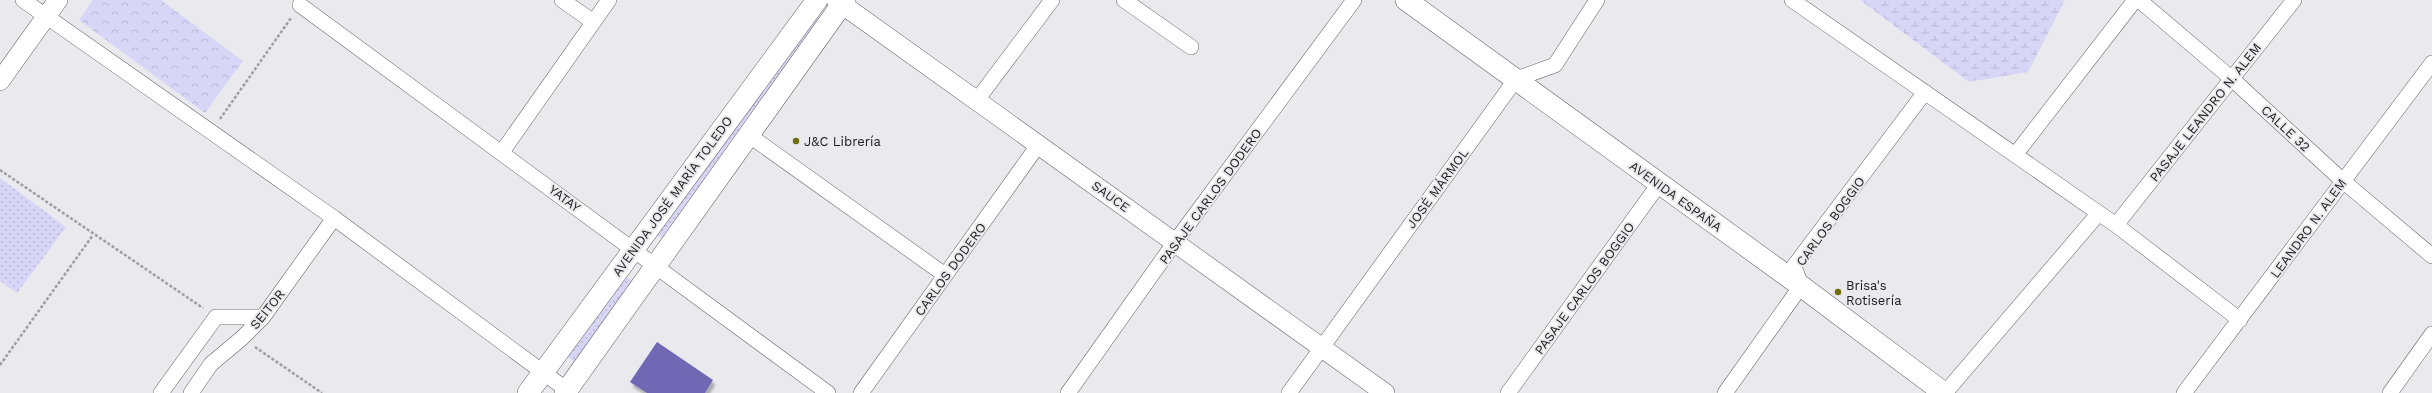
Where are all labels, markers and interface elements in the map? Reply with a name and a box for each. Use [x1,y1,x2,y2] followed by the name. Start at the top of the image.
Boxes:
[2147,40,2264,185] street label: PASAJE LEANDRO N. ALEM
[2258,102,2313,155] street label: CALLE 32
[608,113,736,279] street label: AVENIDA JOSÉ MARÍA TOLEDO
[1156,126,1265,267] street label: PASAJE CARLOS DODERO
[804,134,882,149] place label: J&C Librería
[791,136,801,146] marker: J&C Librería
[1403,145,1472,231] street label: JOSÉ MÁRMOL
[1627,158,1725,235] street label: AVENIDA ESPAÑA
[1793,174,1868,269] street label: CARLOS BOGGIO
[2267,176,2349,281] street label: LEANDRO N. ALEM
[1089,178,1132,215] street label: SAUCE
[546,182,584,216] street label: YATAY
[1531,219,1637,357] street label: PASAJE CARLOS BOGGIO
[912,220,989,319] street label: CARLOS DODERO
[1846,278,1902,308] place label: Brisa's Rotisería
[247,286,288,332] street label: SEITOR
[1833,287,1843,297] marker: Brisa's Rotisería

